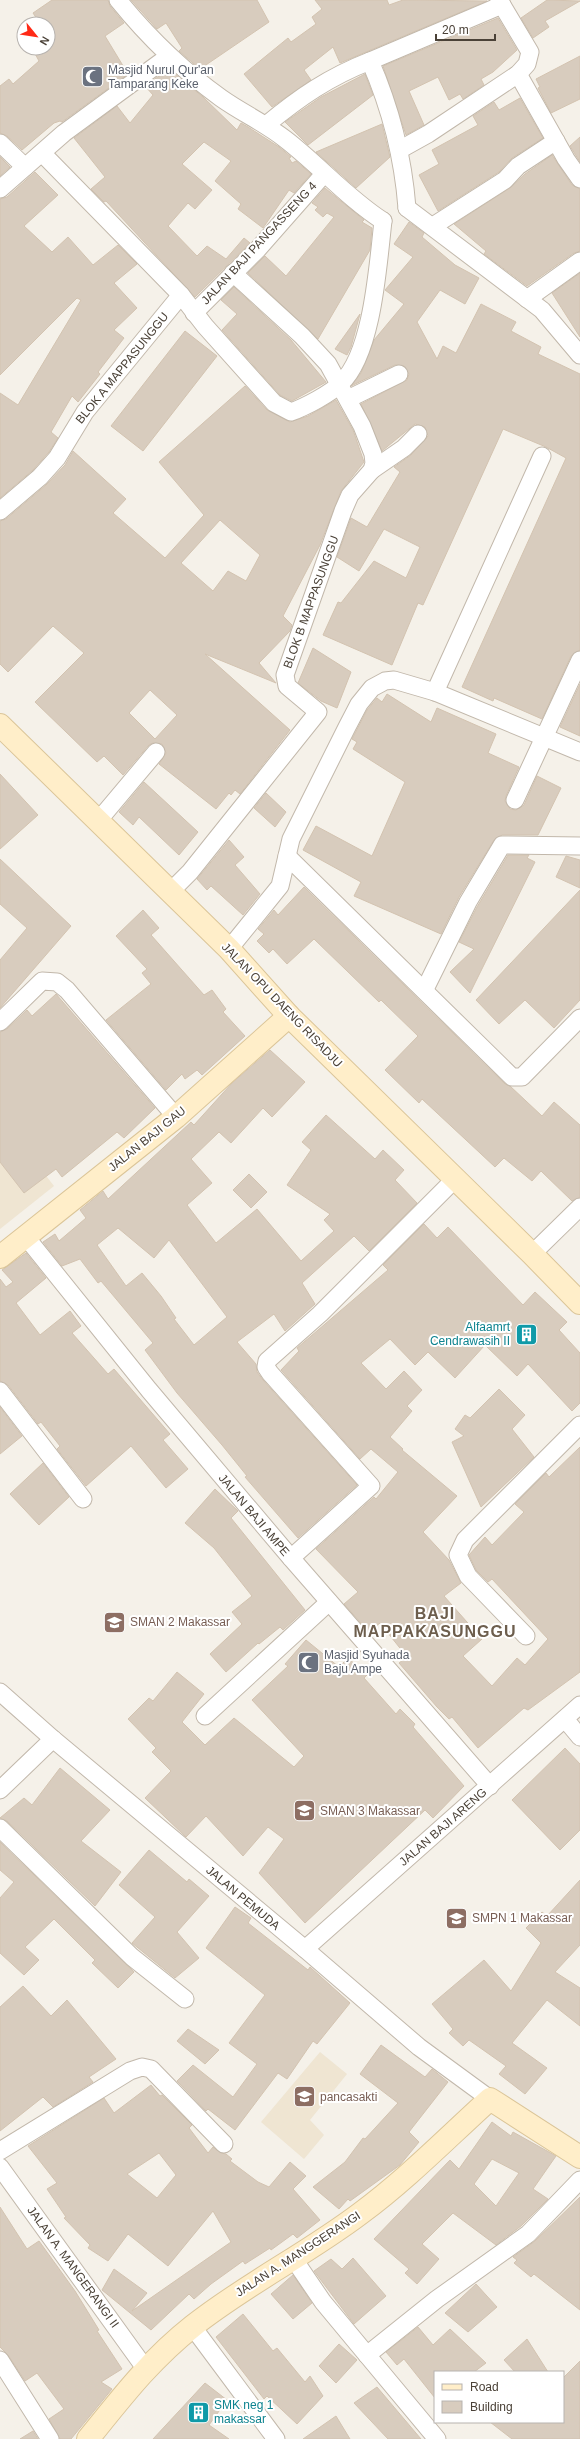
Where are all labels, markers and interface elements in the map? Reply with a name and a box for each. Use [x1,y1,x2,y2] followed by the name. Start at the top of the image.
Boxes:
[16,16,56,56] north arrow
[436,16,495,42] scale bar
[442,23,469,37] text: 20 m
[37,35,52,47] text: N
[108,63,214,91] place label: Masjid Nurul Qur'an Tamparang Keke
[80,64,106,90] mosque icon: Masjid Nurul Qur'an Tamparang Keke
[198,179,320,307] street label: JALAN BAJI PANGASSENG 4
[73,310,171,426] street label: BLOK A MAPPASUNGGU
[280,534,342,670] street label: BLOK B MAPPASUNGGU
[219,940,345,1070] street label: JALAN OPU DAENG RISADJU
[106,1104,188,1174] street label: JALAN BAJI GAU
[430,1320,511,1348] place label: Alfaamrt Cendrawasih II
[513,1321,539,1347] building icon: Alfaamrt Cendrawasih II
[216,1471,292,1559] street label: JALAN BAJI AMPE
[354,1605,516,1640] district label: BAJI MAPPAKASUNGGU
[102,1609,128,1635] school or university icon: SMAN 2 Makassar
[130,1615,230,1629] place label: SMAN 2 Makassar
[324,1648,410,1676] place label: Masjid Syuhada Baju Ampe
[295,1649,321,1675] mosque icon: Masjid Syuhada Baju Ampe
[396,1785,490,1869] street label: JALAN BAJI ARENG
[292,1798,318,1824] school or university icon: SMAN 3 Makassar
[320,1804,420,1818] place label: SMAN 3 Makassar
[203,1863,283,1933] street label: JALAN PEMUDA
[444,1905,470,1931] school or university icon: SMPN 1 Makassar
[472,1911,572,1925] place label: SMPN 1 Makassar
[292,2084,318,2110] school or university icon: pancasakti
[320,2090,377,2104] place label: pancasakti
[24,2204,122,2330] street label: JALAN A. MANGERANGI II
[233,2208,363,2300] street label: JALAN A. MANGGERANGI
[434,2371,564,2423] legend
[470,2380,499,2394] text: Road
[214,2398,274,2426] place label: SMK neg 1 makassar
[185,2399,211,2425] building icon: SMK neg 1 makassar
[470,2400,513,2414] text: Building

